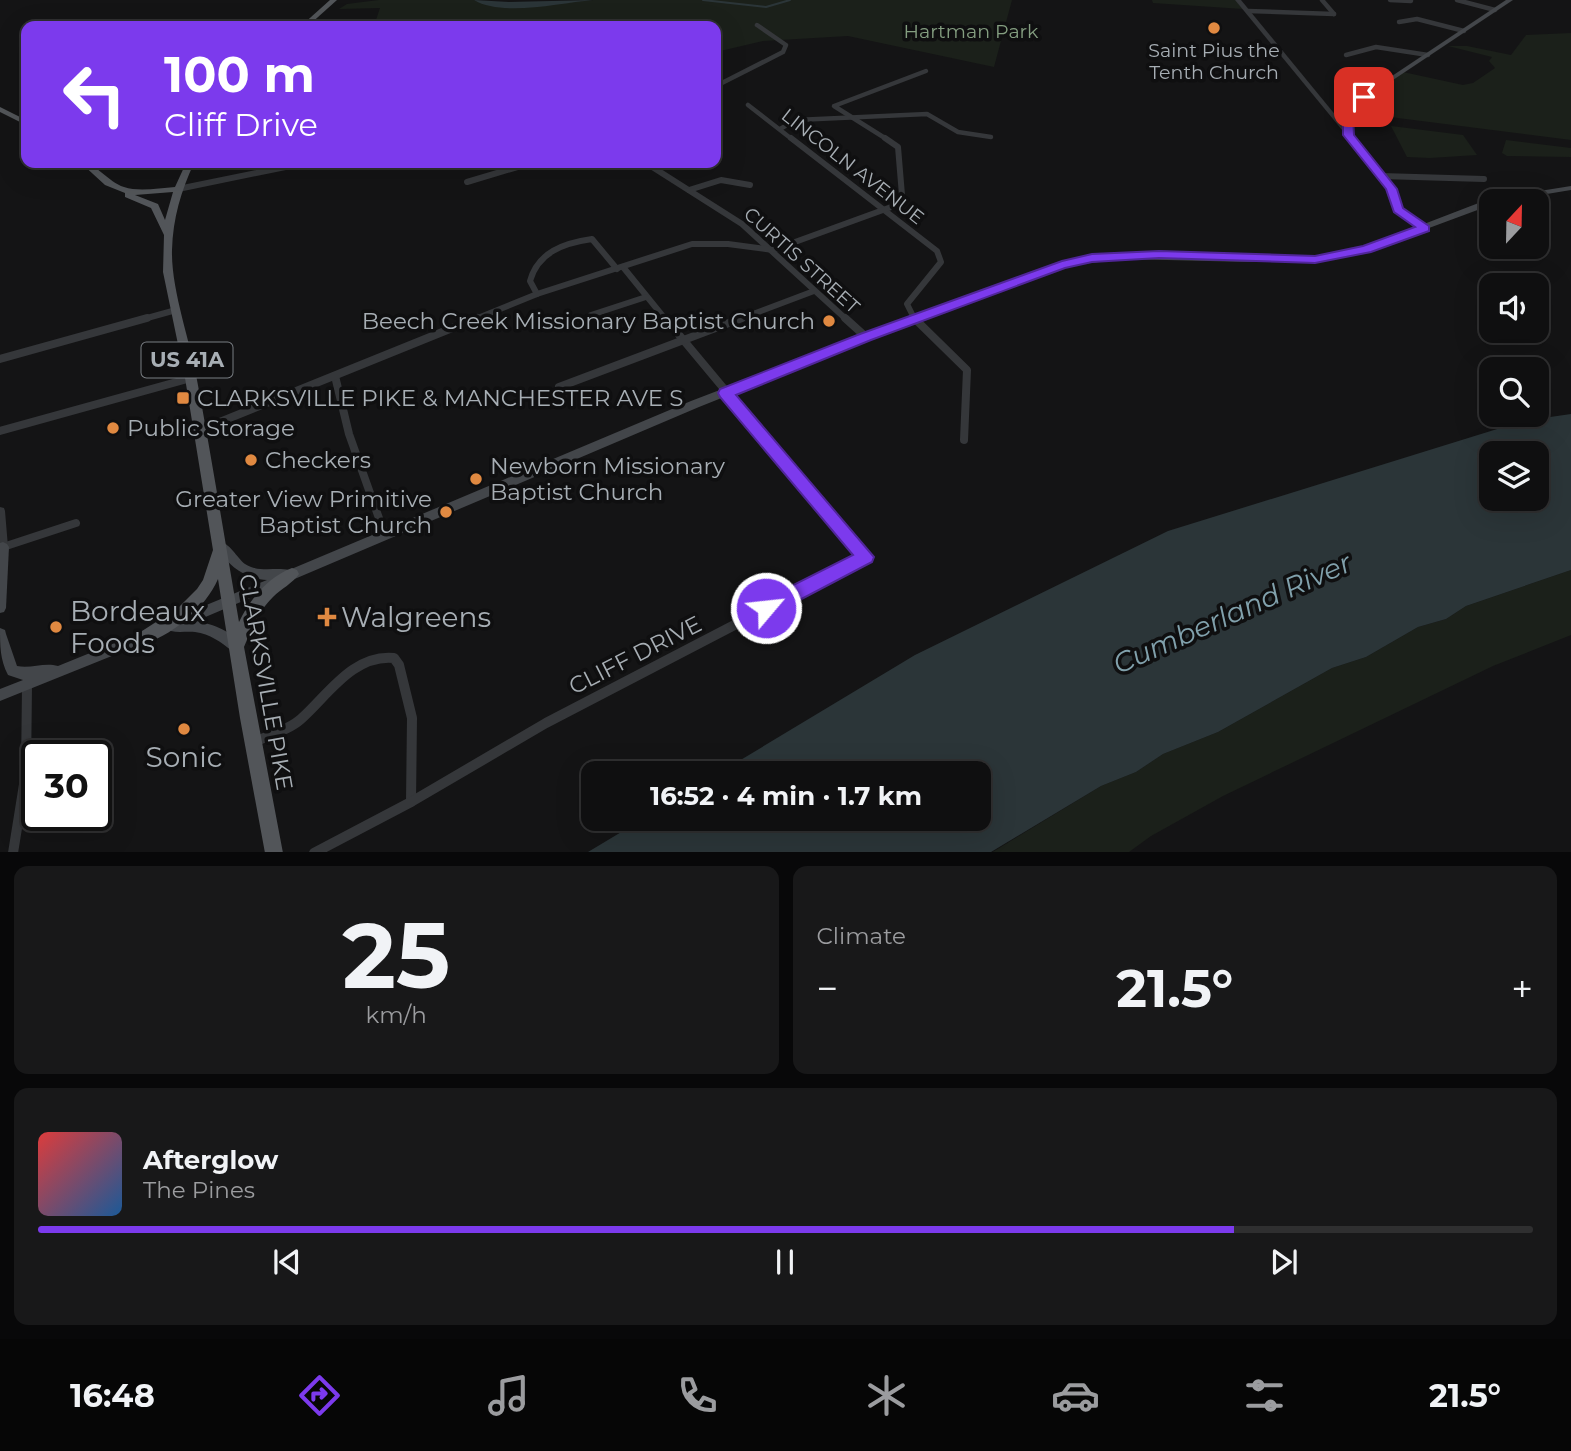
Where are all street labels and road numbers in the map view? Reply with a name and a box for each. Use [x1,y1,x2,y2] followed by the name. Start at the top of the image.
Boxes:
[777,104,929,229] street label: LINCOLN AVENUE
[739,202,864,318] street label: CURTIS STREET
[142,342,232,378] road number: US 41A
[233,572,299,792] street label: CLARKSVILLE PIKE
[564,610,706,700] street label: CLIFF DRIVE

